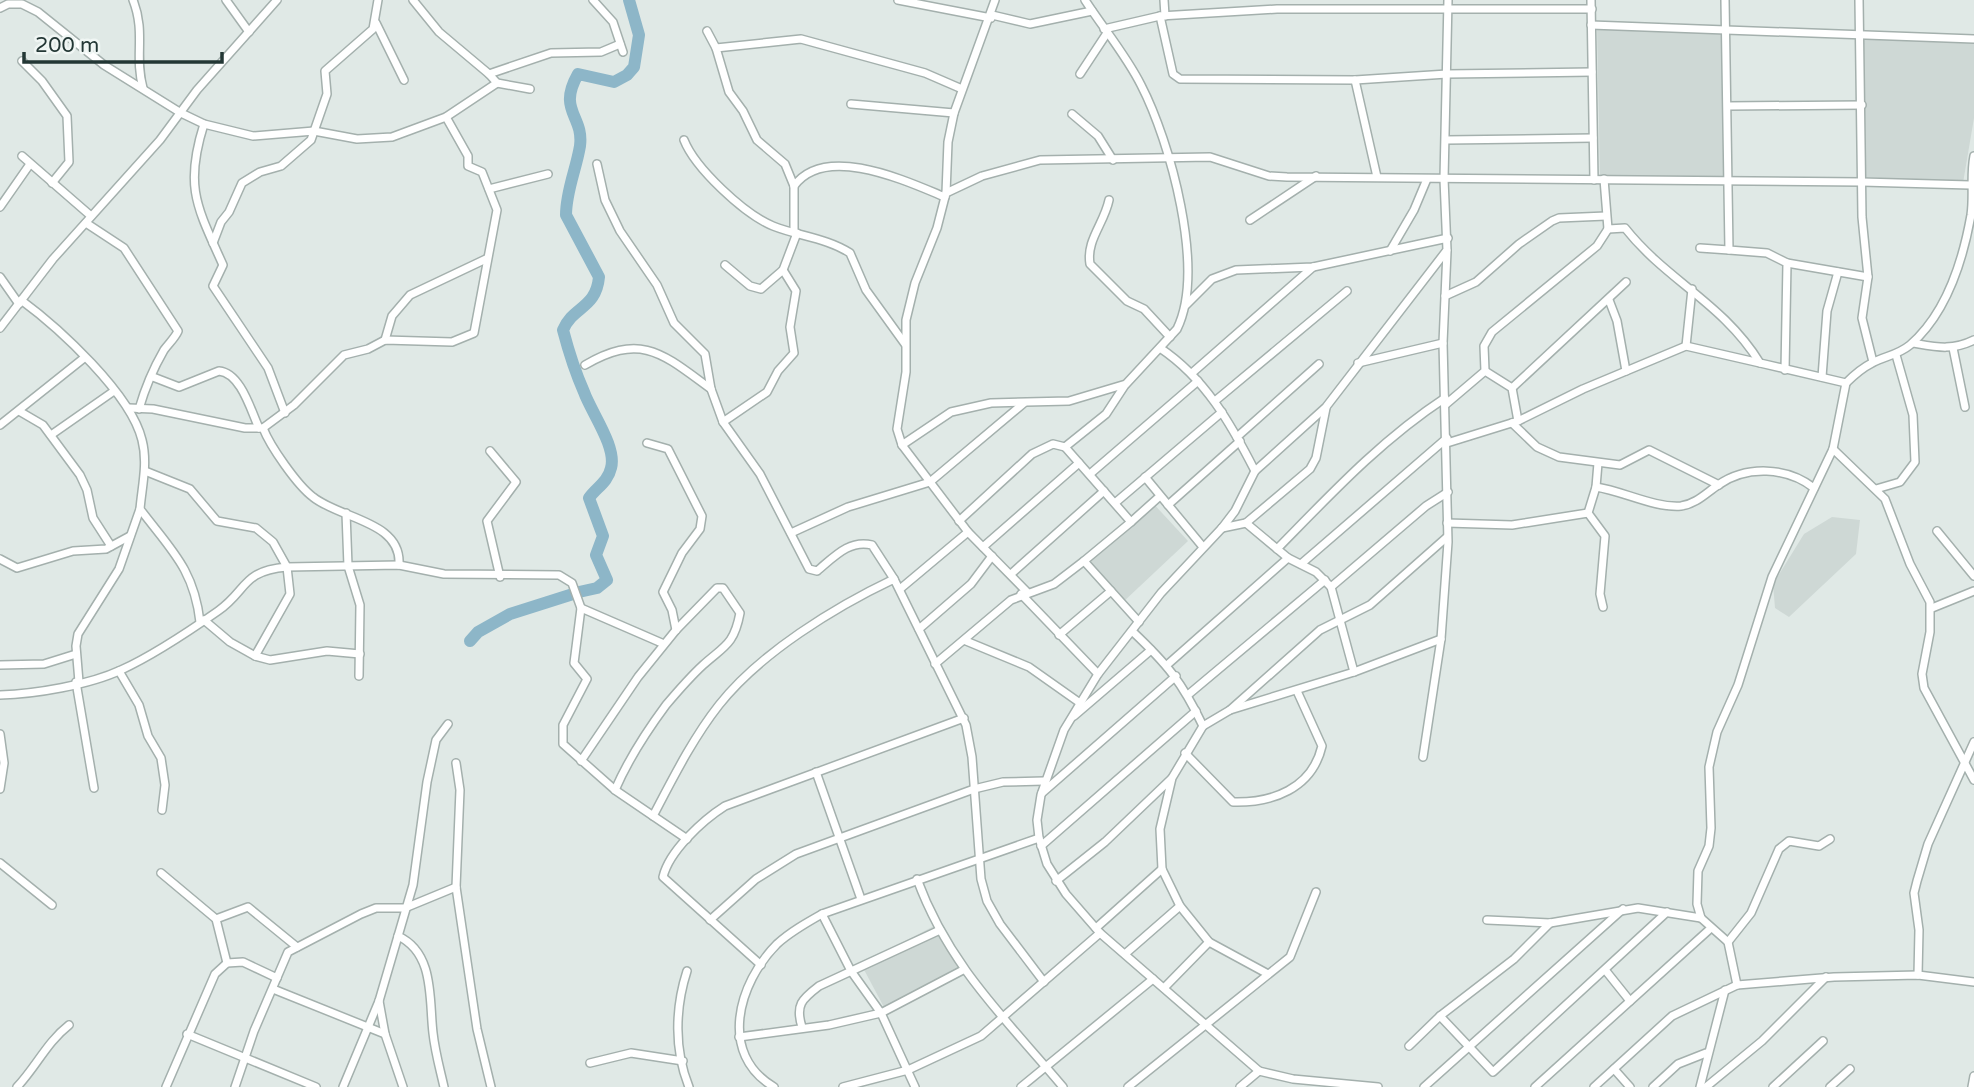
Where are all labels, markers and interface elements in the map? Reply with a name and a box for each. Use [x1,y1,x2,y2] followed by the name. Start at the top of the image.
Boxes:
[24,21,222,65] scale bar
[35,33,99,58] text: 200 m

